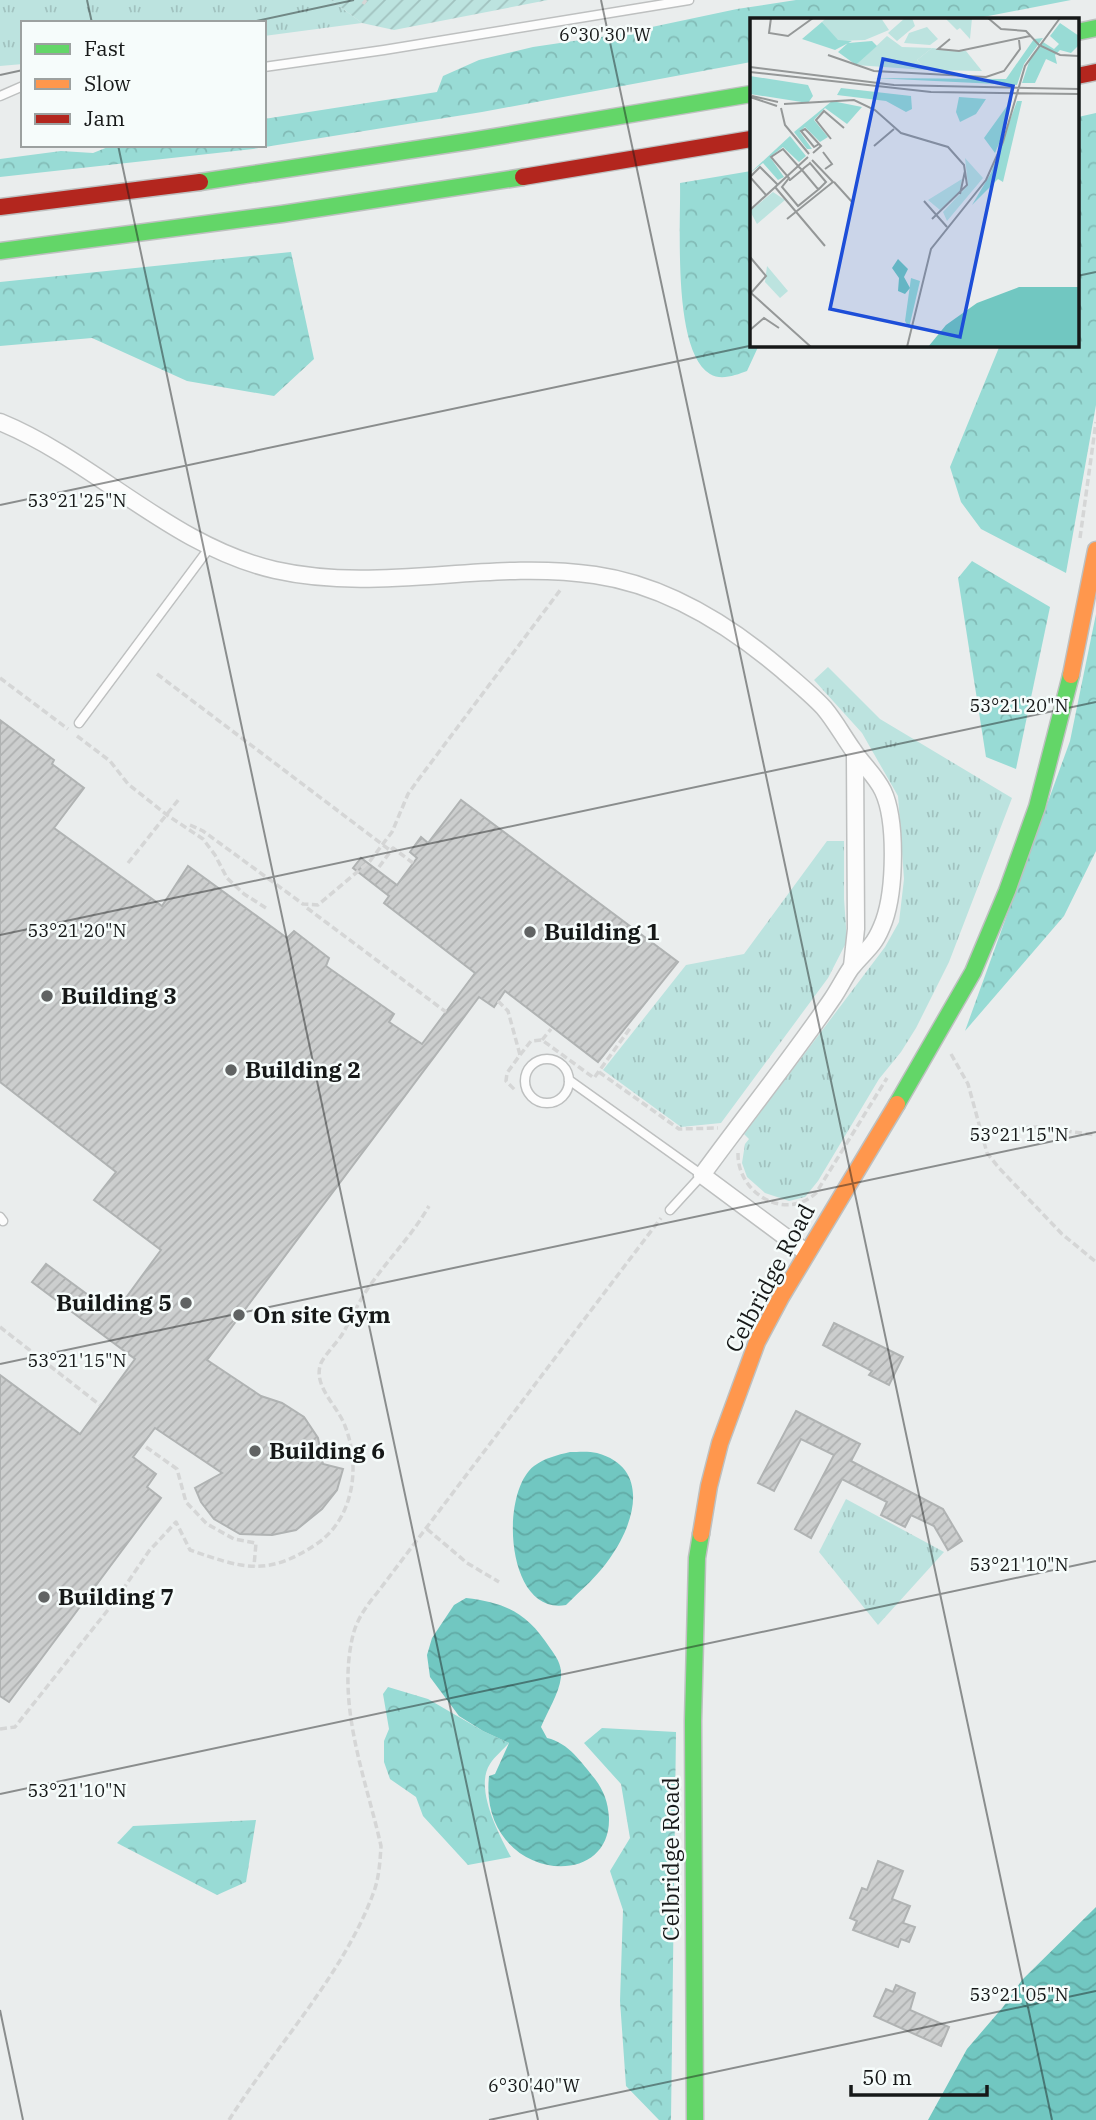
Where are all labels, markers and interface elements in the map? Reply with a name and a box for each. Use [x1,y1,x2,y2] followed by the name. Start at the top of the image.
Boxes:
[750,18,1078,346] inset map
[21,21,266,147] legend
[559,23,652,46] text: 6°30'30"W
[84,34,125,62] text: Fast
[84,69,131,97] text: Slow
[84,104,125,132] text: Jam
[28,489,127,512] text: 53°21'25"N
[970,694,1069,717] text: 53°21'20"N
[544,916,660,946] place label: Building 1
[28,919,127,942] text: 53°21'20"N
[522,924,538,940] marker: Building 1
[61,980,177,1010] place label: Building 3
[39,988,55,1004] marker: Building 3
[245,1054,361,1084] place label: Building 2
[223,1062,239,1078] marker: Building 2
[970,1123,1069,1146] text: 53°21'15"N
[717,1198,821,1357] street label: Celbridge Road
[56,1287,172,1317] place label: Building 5
[178,1295,194,1311] marker: Building 5
[253,1299,391,1329] place label: On site Gym
[231,1307,247,1323] marker: On site Gym
[28,1349,127,1372] text: 53°21'15"N
[269,1435,385,1465] place label: Building 6
[247,1443,263,1459] marker: Building 6
[970,1553,1069,1576] text: 53°21'10"N
[58,1581,174,1611] place label: Building 7
[36,1589,52,1605] marker: Building 7
[655,1777,685,1941] street label: Celbridge Road
[28,1779,127,1802] text: 53°21'10"N
[970,1983,1069,2006] text: 53°21'05"N
[851,2054,988,2098] scale bar
[862,2063,912,2091] text: 50 m
[488,2074,581,2097] text: 6°30'40"W

